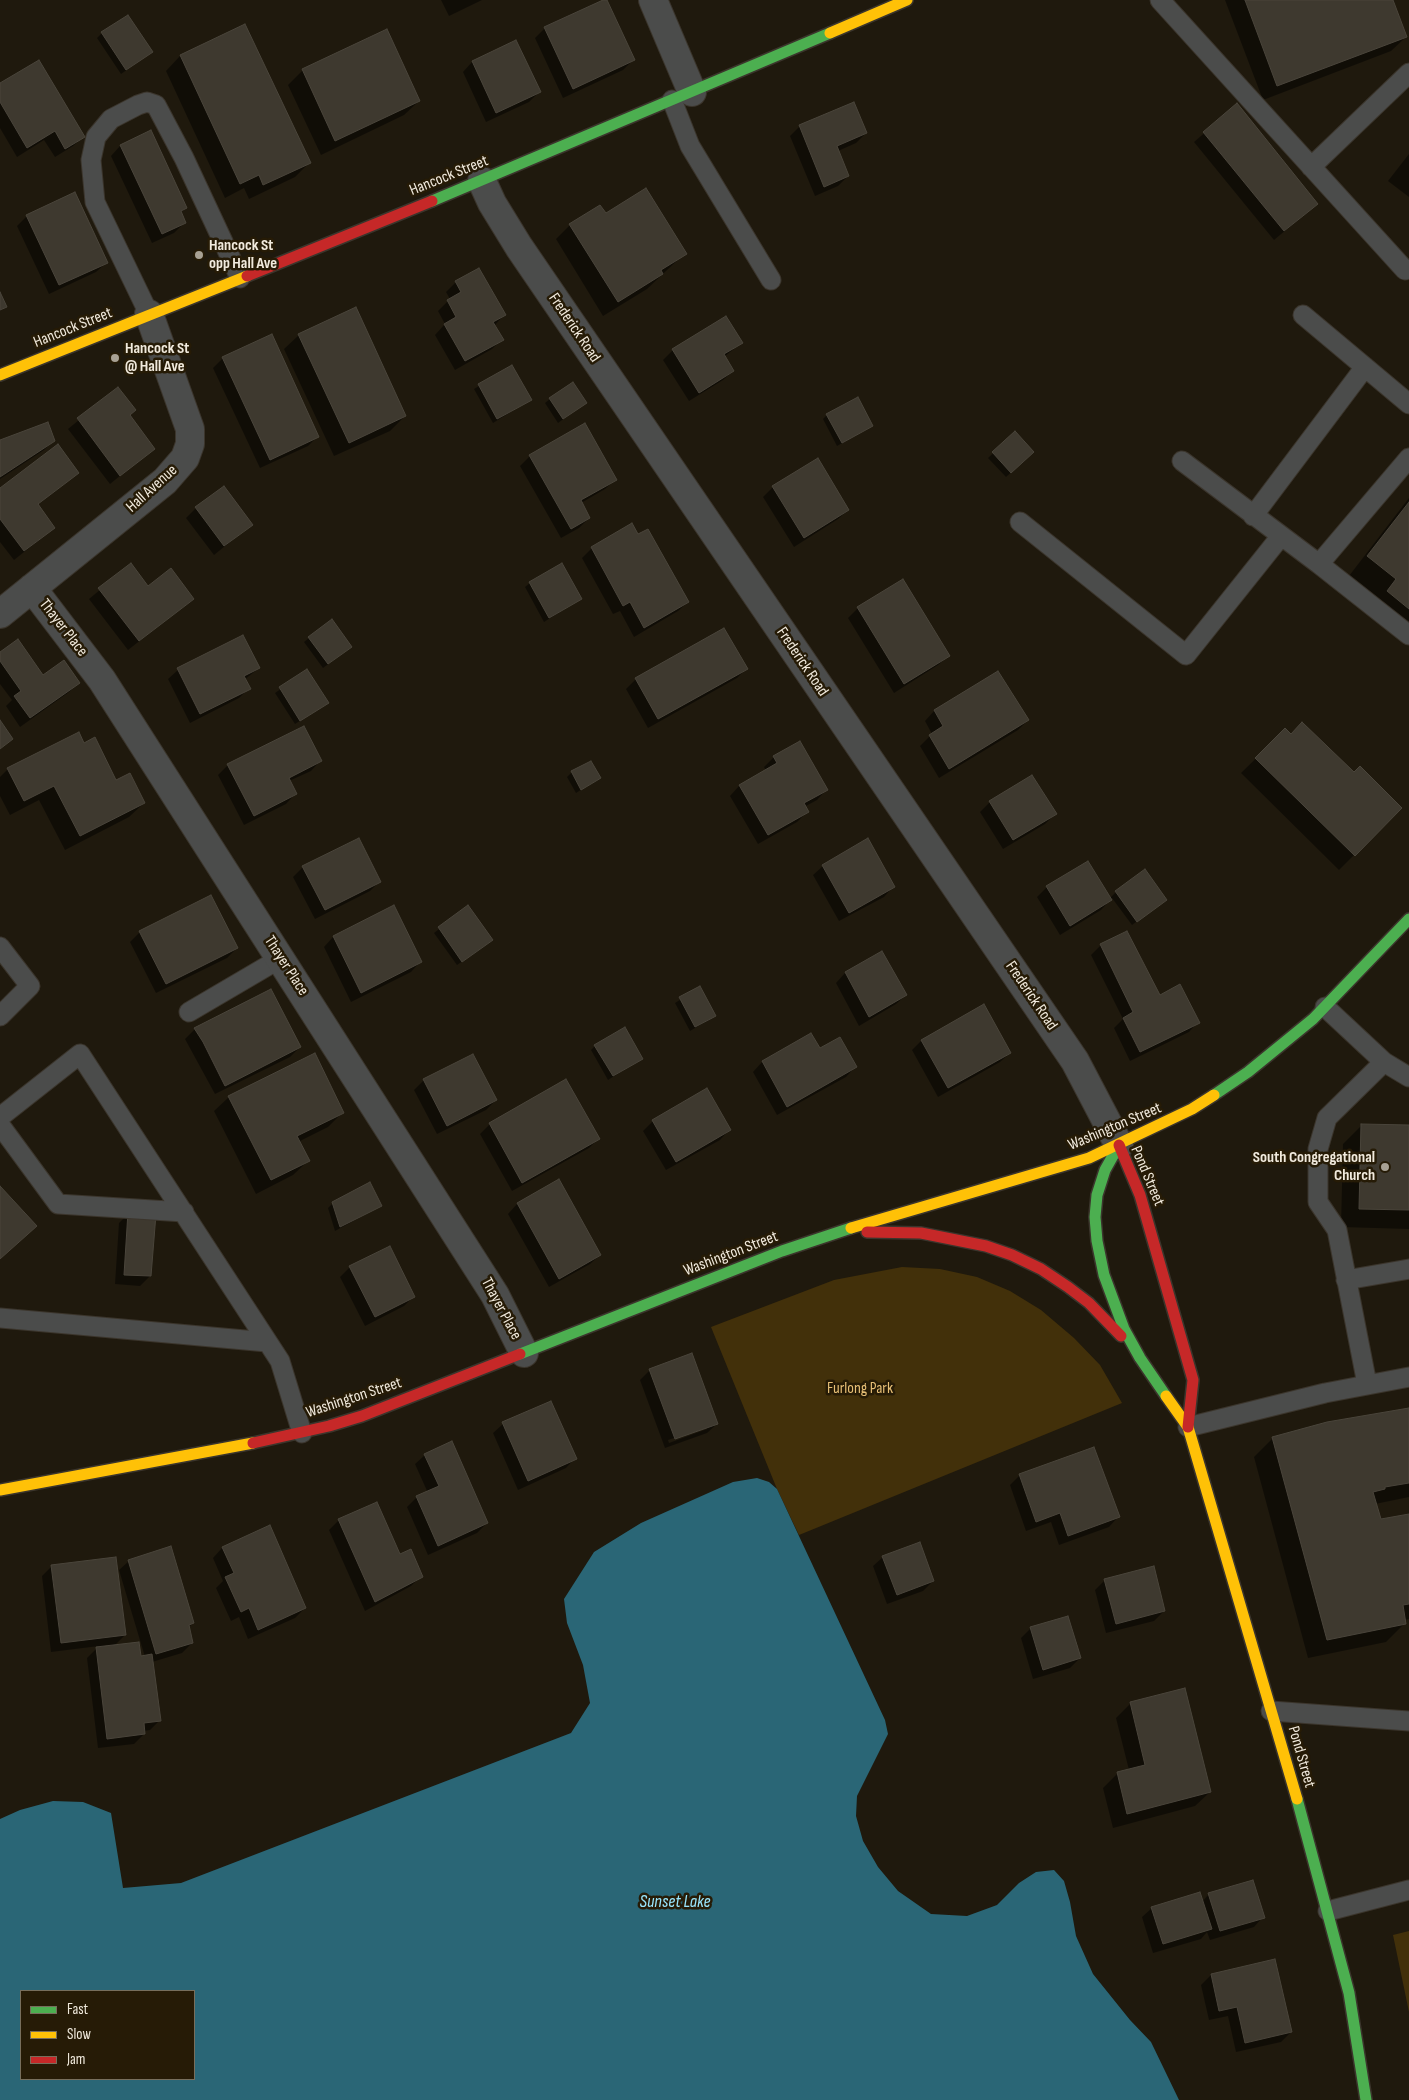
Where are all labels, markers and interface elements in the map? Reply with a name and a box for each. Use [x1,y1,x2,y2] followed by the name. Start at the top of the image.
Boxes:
[407,152,491,200] street label: Hancock Street
[209,236,277,274] place label: Hancock St opp Hall Ave
[193,249,205,261] marker: Hancock St opp Hall Ave
[544,290,604,366] street label: Frederick Road
[31,304,115,352] street label: Hancock Street
[125,339,189,377] place label: Hancock St @ Hall Ave
[109,352,121,364] marker: Hancock St @ Hall Ave
[123,461,181,517] street label: Hall Avenue
[35,595,91,661] street label: Thayer Place
[772,624,832,700] street label: Frederick Road
[260,932,312,1000] street label: Thayer Place
[1001,958,1061,1034] street label: Frederick Road
[1065,1099,1165,1155] street label: Washington Street
[1126,1143,1168,1209] street label: Pond Street
[1253,1148,1375,1186] place label: South Congregational Church
[1379,1161,1391,1173] marker: South Congregational Church
[681,1227,781,1281] street label: Washington Street
[477,1275,525,1343] street label: Thayer Place
[304,1374,404,1422] street label: Washington Street
[827,1379,893,1399] park label: Furlong Park
[1283,1724,1319,1790] street label: Pond Street
[639,1891,711,1913] water label: Sunset Lake
[20,1990,195,2080] legend
[67,2000,88,2019] text: Fast
[67,2025,91,2044] text: Slow
[67,2050,85,2069] text: Jam

